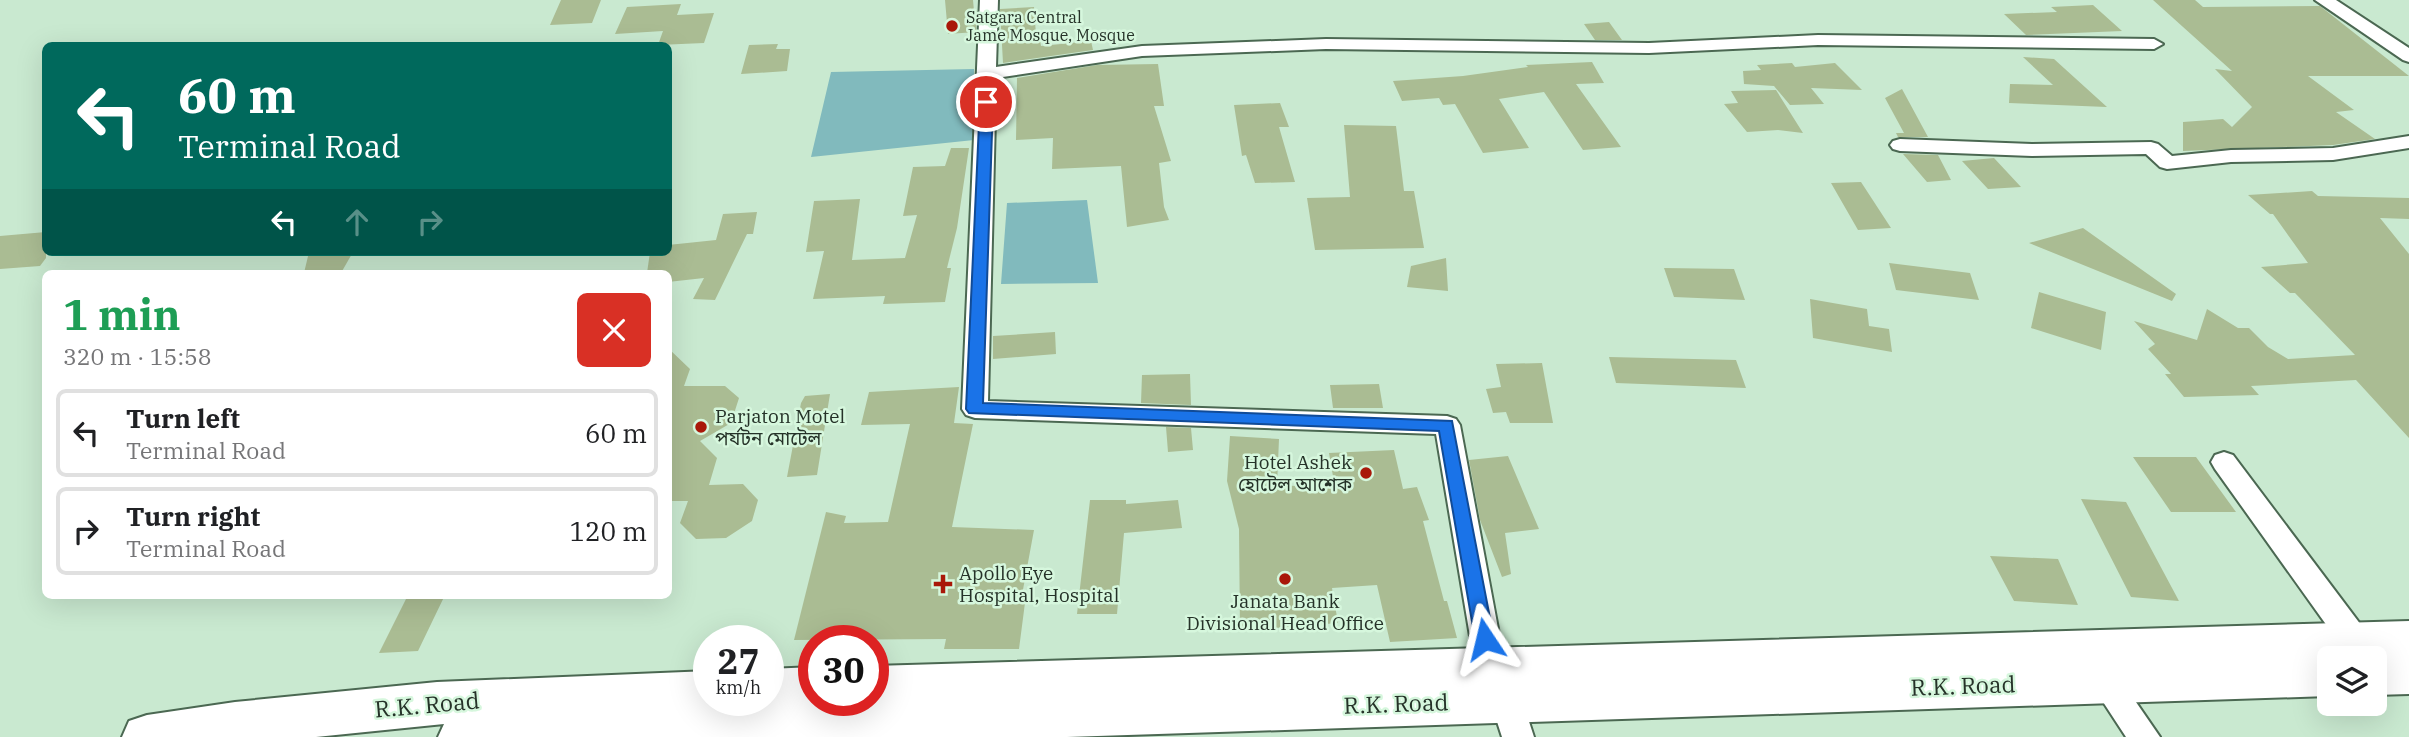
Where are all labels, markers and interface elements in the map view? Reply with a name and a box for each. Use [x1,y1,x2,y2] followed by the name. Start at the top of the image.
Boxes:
[966,7,1135,45] place label: Satgara Central Jame Mosque, Mosque
[944,18,960,34] marker: Satgara Central Jame Mosque, Mosque
[178,63,296,126] text: 60 m
[63,70,154,161] icon: left
[956,72,1016,132] pin
[967,83,1005,121] icon: arrive
[178,125,401,167] text: Terminal Road
[265,203,303,241] icon: left
[338,203,376,241] icon: ahead
[411,203,449,241] icon: right
[63,287,181,342] text: 1 min
[577,293,651,367] button: close
[63,341,212,371] text: 320 m · 15:58
[126,401,240,435] text: Turn left
[715,404,845,450] place label: Parjaton Motel পর্যটন মোটেল
[67,414,105,452] icon: left
[585,416,647,450] text: 60 m
[693,419,709,435] marker: Parjaton Motel পর্যটন মোটেল
[126,435,286,465] text: Terminal Road
[1238,450,1353,496] place label: Hotel Ashek হোটেল আশেক
[1358,465,1374,481] marker: Hotel Ashek হোটেল আশেক
[126,499,260,533] text: Turn right
[67,512,105,550] icon: right
[569,514,647,548] text: 120 m
[126,533,286,563] text: Terminal Road
[959,561,1120,607] place label: Apollo Eye Hospital, Hospital
[1277,571,1293,587] marker: Janata Bank Divisional Head Office
[933,574,953,594] marker: Apollo Eye Hospital, Hospital
[1186,589,1384,635] place label: Janata Bank Divisional Head Office
[1448,602,1522,676] position arrow
[798,625,889,716] speed limit sign: 30
[717,638,760,684] text: 27
[2317,646,2387,716] map controls
[2317,646,2387,716] button: layers
[1910,668,2016,702] street label: R.K. Road
[716,676,761,699] text: km/h
[373,684,481,724] street label: R.K. Road
[1343,686,1449,720] street label: R.K. Road

